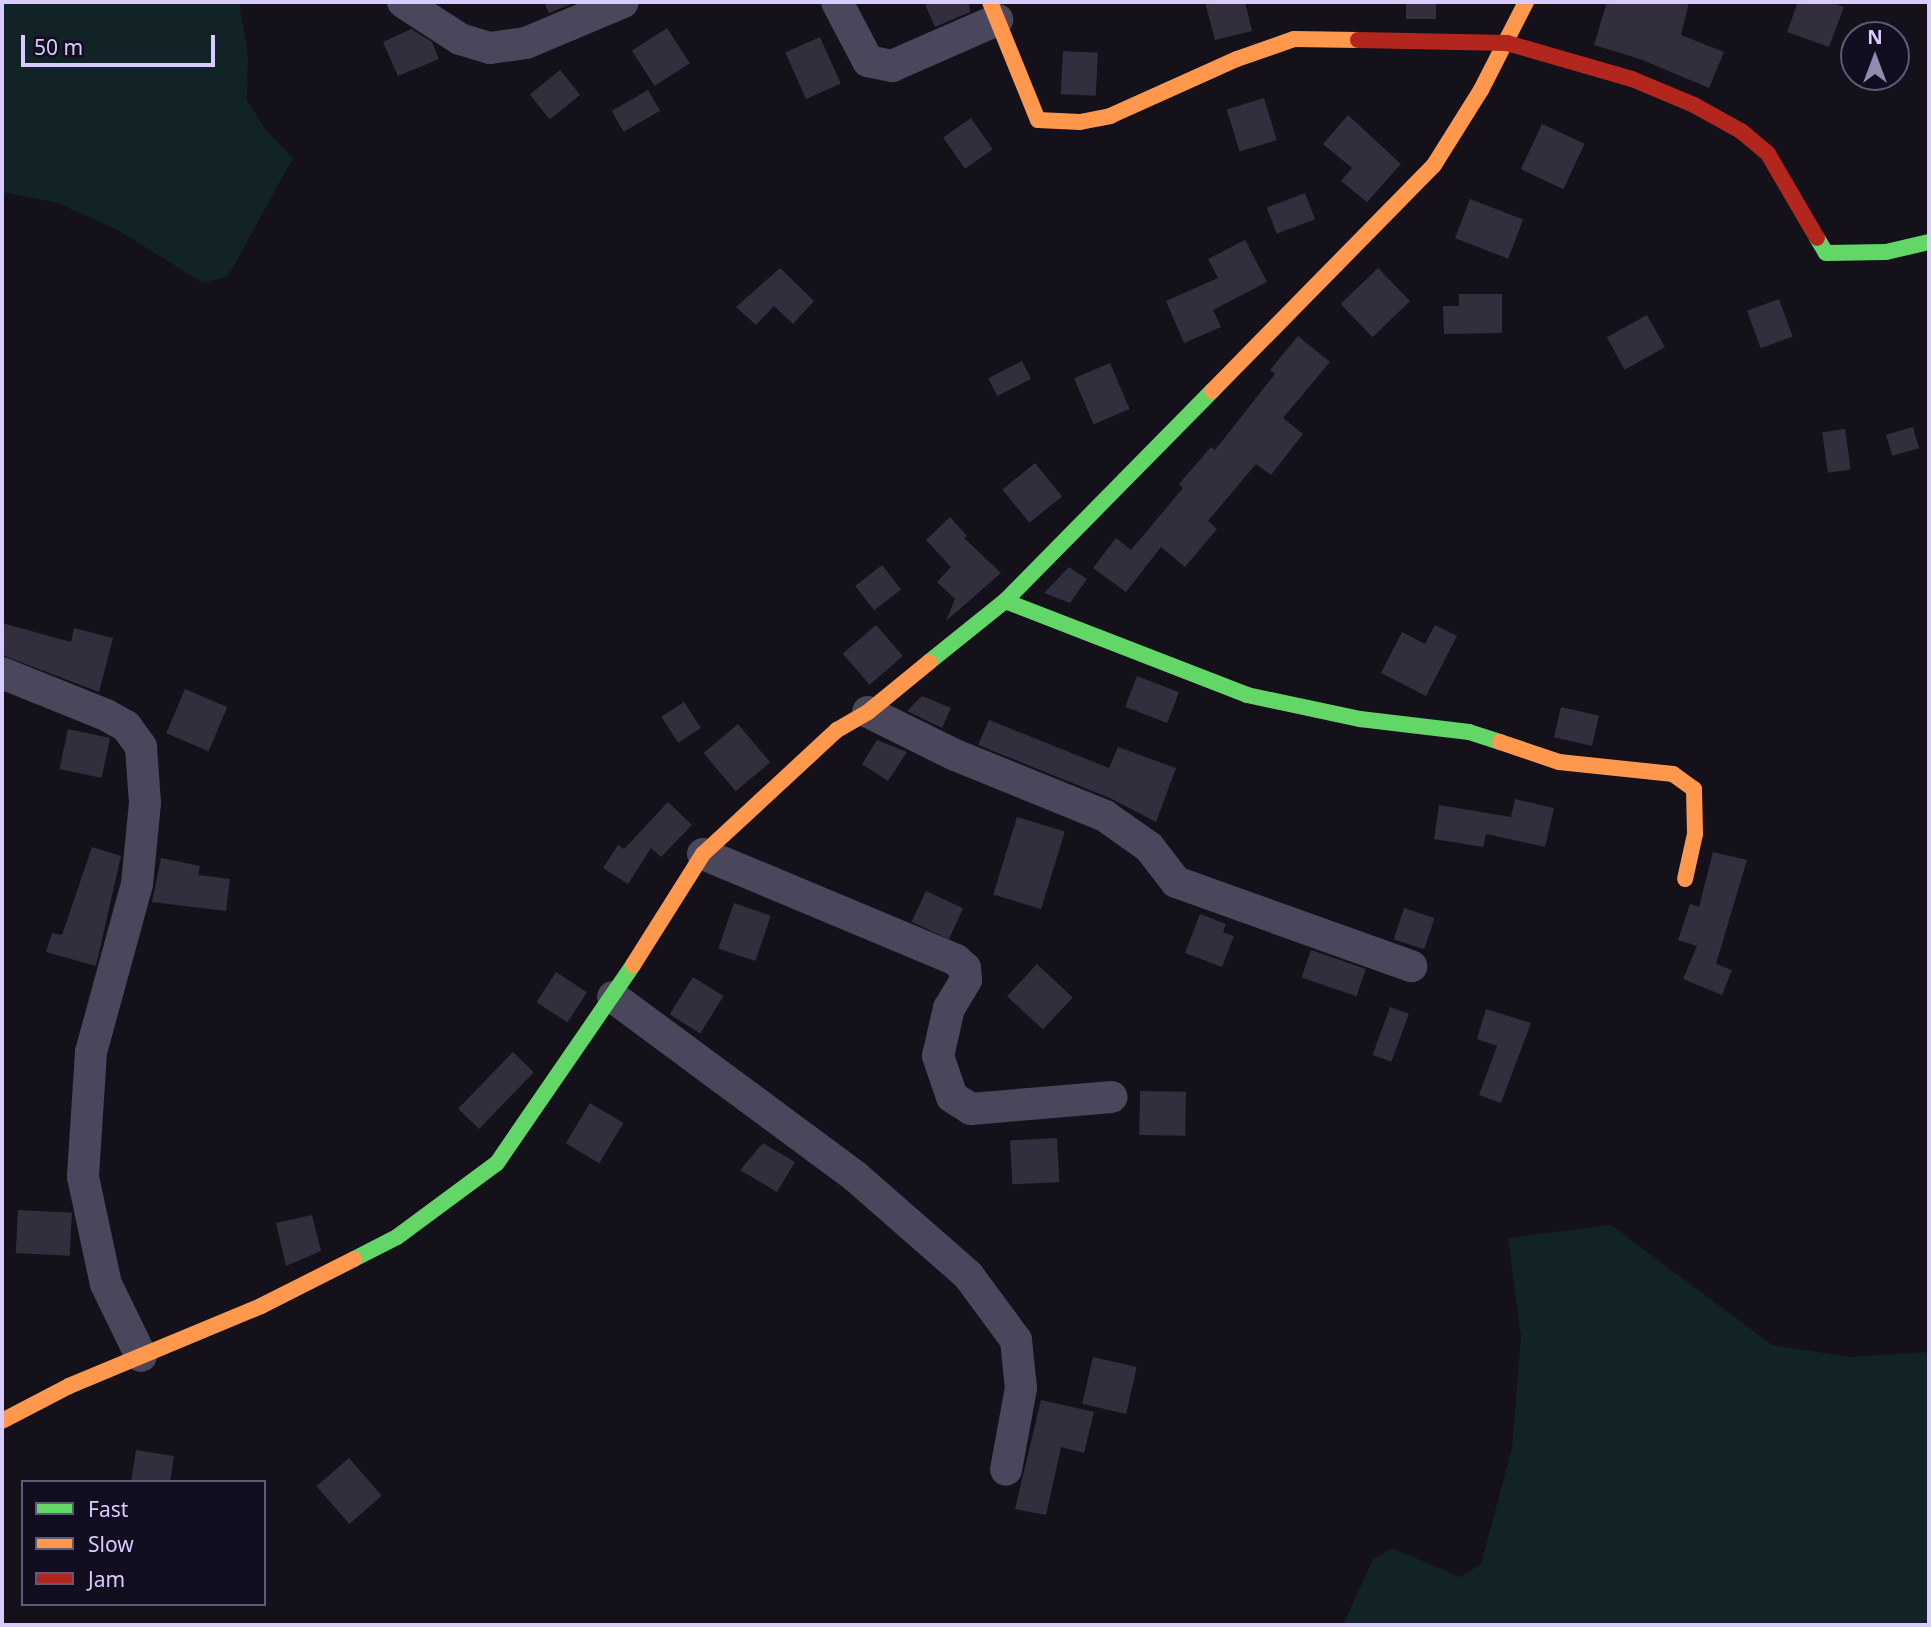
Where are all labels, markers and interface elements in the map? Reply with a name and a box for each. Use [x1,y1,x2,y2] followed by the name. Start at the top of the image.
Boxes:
[24,21,219,65] scale bar
[1840,21,1910,91] north arrow
[1867,24,1883,50] text: N
[34,33,83,61] text: 50 m
[21,1480,266,1606] legend
[88,1495,128,1523] text: Fast
[88,1530,134,1558] text: Slow
[88,1565,125,1593] text: Jam

